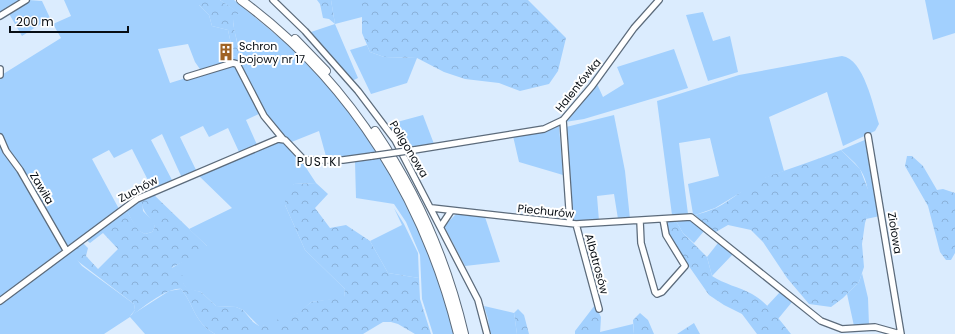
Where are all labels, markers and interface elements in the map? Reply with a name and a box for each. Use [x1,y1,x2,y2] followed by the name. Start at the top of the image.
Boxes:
[10,8,128,34] scale bar
[16,13,54,30] text: 200 m
[239,38,305,67] place label: Schron bojowy nr 17
[216,42,236,62] building icon: Schron bojowy nr 17
[551,55,605,115] street label: Halentówka
[386,118,432,180] street label: Poligonowa
[297,153,341,170] district label: PUSTKI
[26,169,58,207] street label: Zawiła
[115,172,161,206] street label: Zuchów
[517,200,575,222] street label: Piechurów
[884,211,906,255] street label: Ziołowa
[581,232,613,296] street label: Albatrosów

